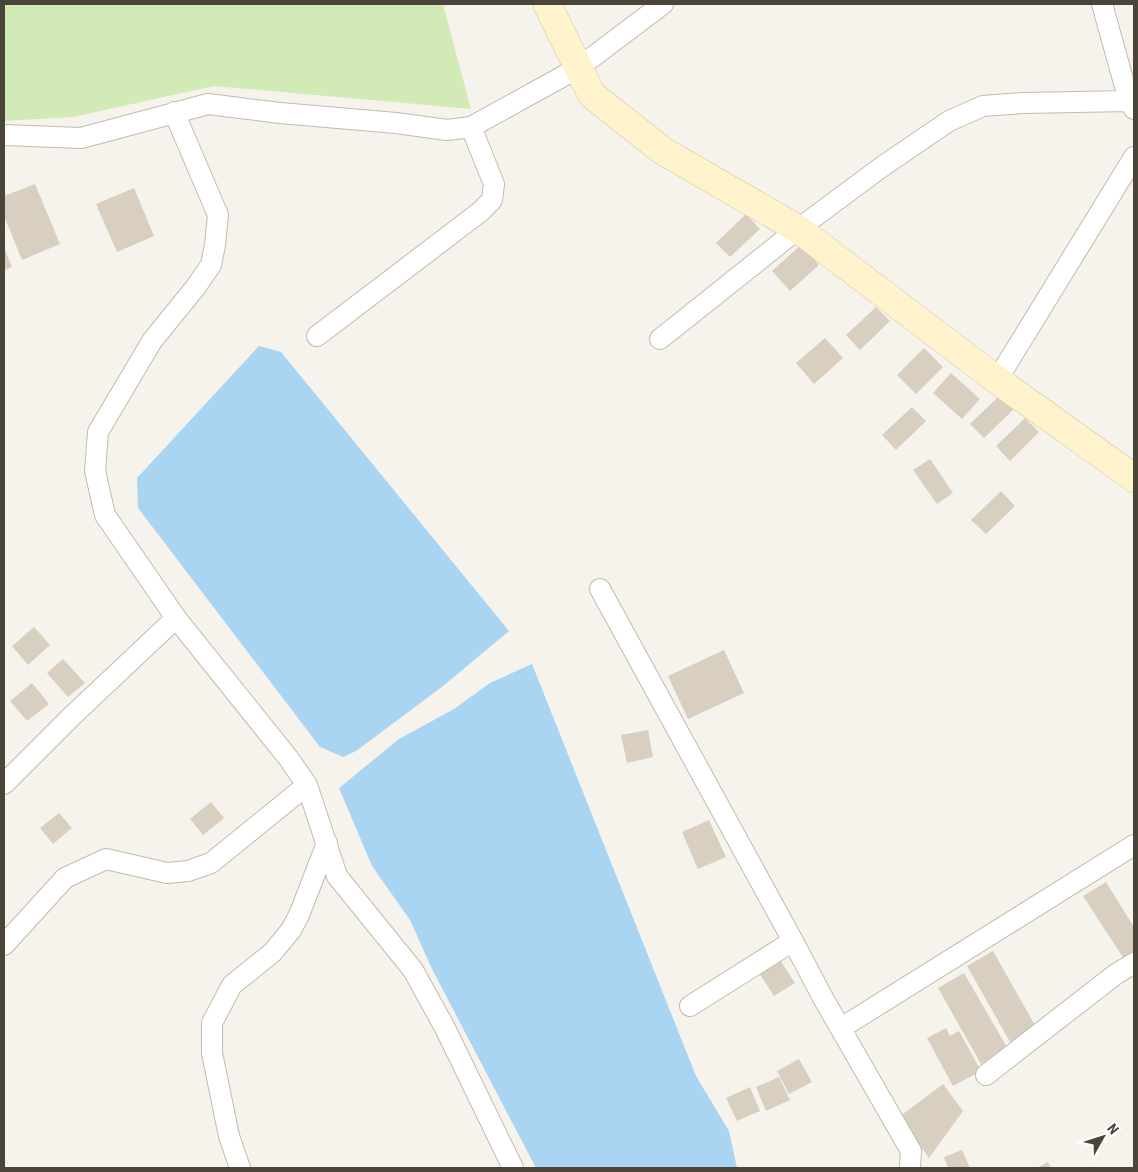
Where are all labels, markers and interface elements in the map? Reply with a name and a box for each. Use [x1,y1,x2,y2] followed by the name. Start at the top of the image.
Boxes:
[1078,1112,1128,1162] north arrow
[1104,1120,1122,1137] text: N

